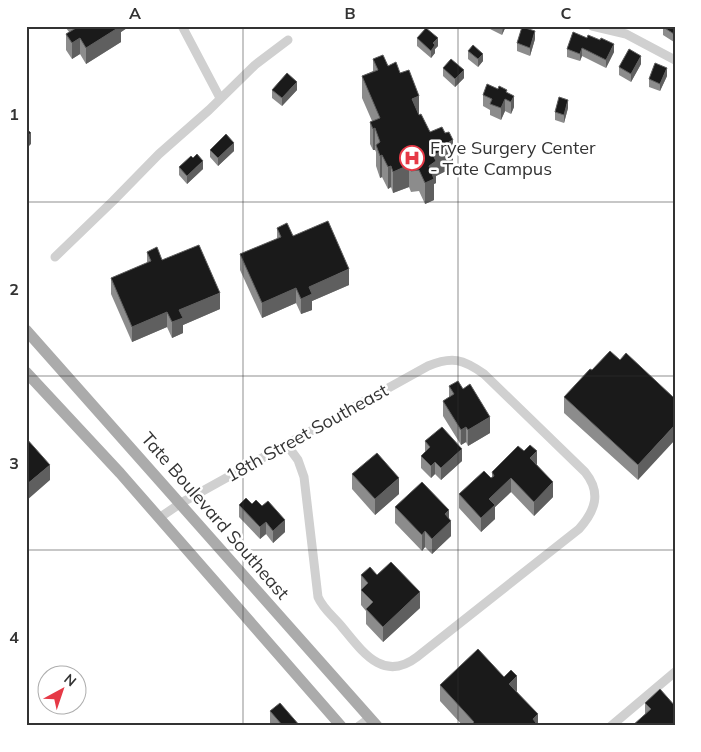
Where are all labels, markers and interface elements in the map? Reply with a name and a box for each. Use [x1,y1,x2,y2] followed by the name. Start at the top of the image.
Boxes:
[129,3,141,23] text: A
[344,3,356,23] text: B
[561,3,572,23] text: C
[9,104,19,124] text: 1
[430,136,596,180] place label: Frye Surgery Center - Tate Campus
[399,145,425,171] hospital icon: Frye Surgery Center - Tate Campus
[9,279,19,299] text: 2
[222,378,392,487] street label: 18th Street Southeast
[136,427,294,604] street label: Tate Boulevard Southeast
[9,453,19,473] text: 3
[9,627,19,647] text: 4
[38,664,88,714] north arrow
[61,670,80,690] text: N

